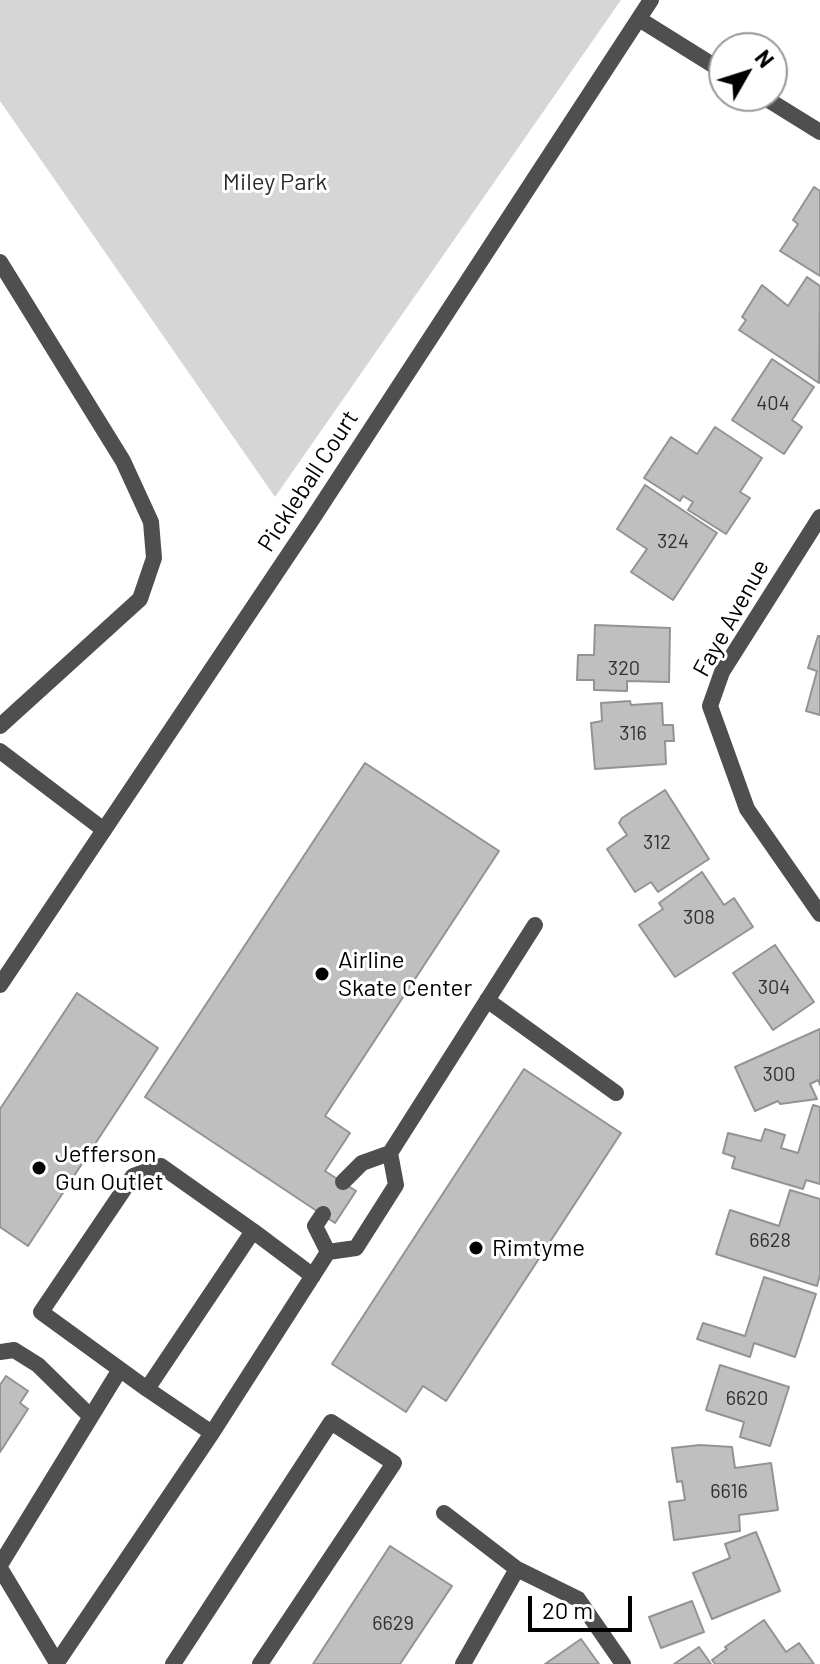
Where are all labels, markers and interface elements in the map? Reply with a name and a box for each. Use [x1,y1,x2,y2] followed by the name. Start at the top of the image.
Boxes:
[708,32,788,112] north arrow
[750,44,780,72] text: N
[223,168,327,196] park label: Miley Park
[756,391,790,415] house number: 404
[252,405,364,557] street label: Pickleball Court
[657,529,689,553] house number: 324
[687,554,775,682] street label: Faye Avenue
[608,656,640,680] house number: 320
[619,721,647,745] house number: 316
[643,830,671,854] house number: 312
[683,905,715,929] house number: 308
[338,946,472,1002] place label: Airline Skate Center
[313,965,331,983] marker: Airline Skate Center
[758,975,790,999] house number: 304
[763,1062,795,1086] house number: 300
[55,1140,164,1196] place label: Jefferson Gun Outlet
[30,1159,48,1177] marker: Jefferson Gun Outlet
[749,1228,791,1252] house number: 6628
[492,1234,585,1262] place label: Rimtyme
[467,1239,485,1257] marker: Rimtyme
[726,1386,768,1410] house number: 6620
[710,1479,748,1503] house number: 6616
[532,1580,636,1630] scale bar
[542,1595,593,1624] text: 20 m
[372,1611,414,1635] house number: 6629

